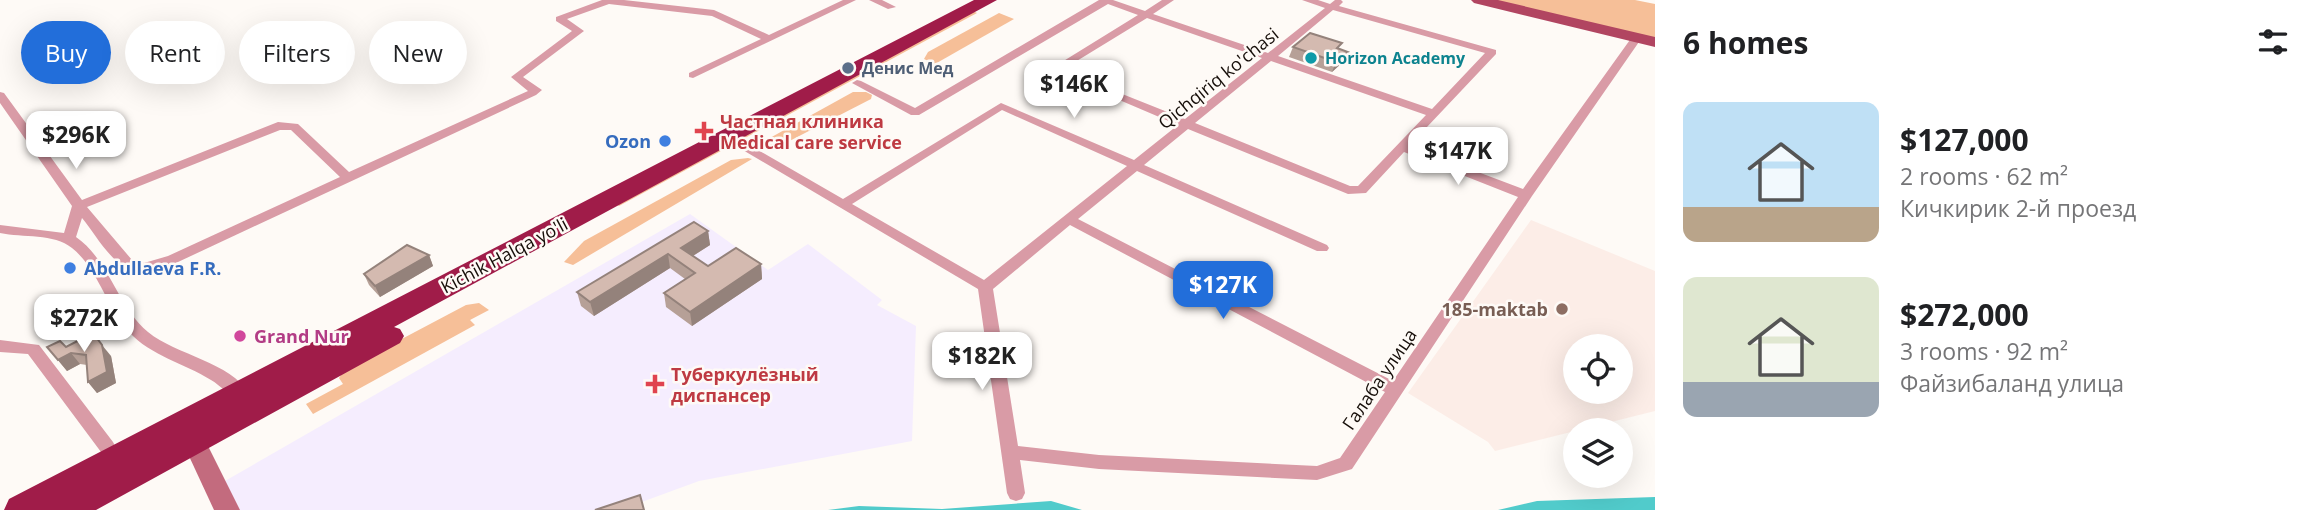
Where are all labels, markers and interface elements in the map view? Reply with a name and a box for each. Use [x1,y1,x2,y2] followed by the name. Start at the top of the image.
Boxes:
[21,21,111,84] chip: Buy
[125,21,225,84] chip: Rent
[239,21,355,84] chip: Filters
[369,21,467,84] chip: New
[1153,22,1283,134] street label: Qichqiriq ko'chasi
[1683,22,1808,63] text: 6 homes
[2254,23,2292,61] icon: filters
[1325,47,1466,69] place label: Horizon Academy
[1303,50,1319,66] marker: Horizon Academy
[862,57,954,79] place label: Денис Мед
[840,60,856,76] marker: Денис Мед
[1025,60,1123,120] pin: $146K
[1040,67,1108,99] text: $146K
[720,109,902,154] place label: Частная клиника Medical care service
[27,111,125,171] pin: $296K
[42,118,110,150] text: $296K
[1900,119,2029,160] text: $127,000
[694,121,714,141] marker: Частная клиника Medical care service
[1409,128,1507,187] pin: $147K
[605,129,651,153] place label: Ozon
[1739,130,1823,214] icon: home
[657,133,673,149] marker: Ozon
[1424,134,1492,166] text: $147K
[1900,160,2068,192] text: 2 rooms · 62 m²
[1900,192,2136,224] text: Кичкирик 2-й проезд
[436,211,572,299] street label: Kichik Halqa yo'li
[84,256,221,280] place label: Abdullaeva F.R.
[62,260,78,276] marker: Abdullaeva F.R.
[1174,262,1272,321] pin: $127K
[1189,268,1257,300] text: $127K
[35,294,133,354] pin: $272K
[1900,294,2029,335] text: $272,000
[1442,297,1548,321] place label: 185-maktab
[50,301,118,333] text: $272K
[1554,301,1570,317] marker: 185-maktab
[1739,305,1823,389] icon: home
[254,324,349,348] place label: Grand Nur
[1336,324,1422,434] street label: Галаба улица
[232,328,248,344] marker: Grand Nur
[933,332,1031,392] pin: $182K
[1563,334,1633,488] map controls
[1563,334,1633,404] button: locate
[1900,335,2068,367] text: 3 rooms · 92 m²
[948,339,1016,371] text: $182K
[671,362,819,407] place label: Туберкулёзный диспансер
[1900,367,2124,399] text: Файзибаланд улица
[645,374,665,394] marker: Туберкулёзный диспансер
[1563,418,1633,488] button: layers

